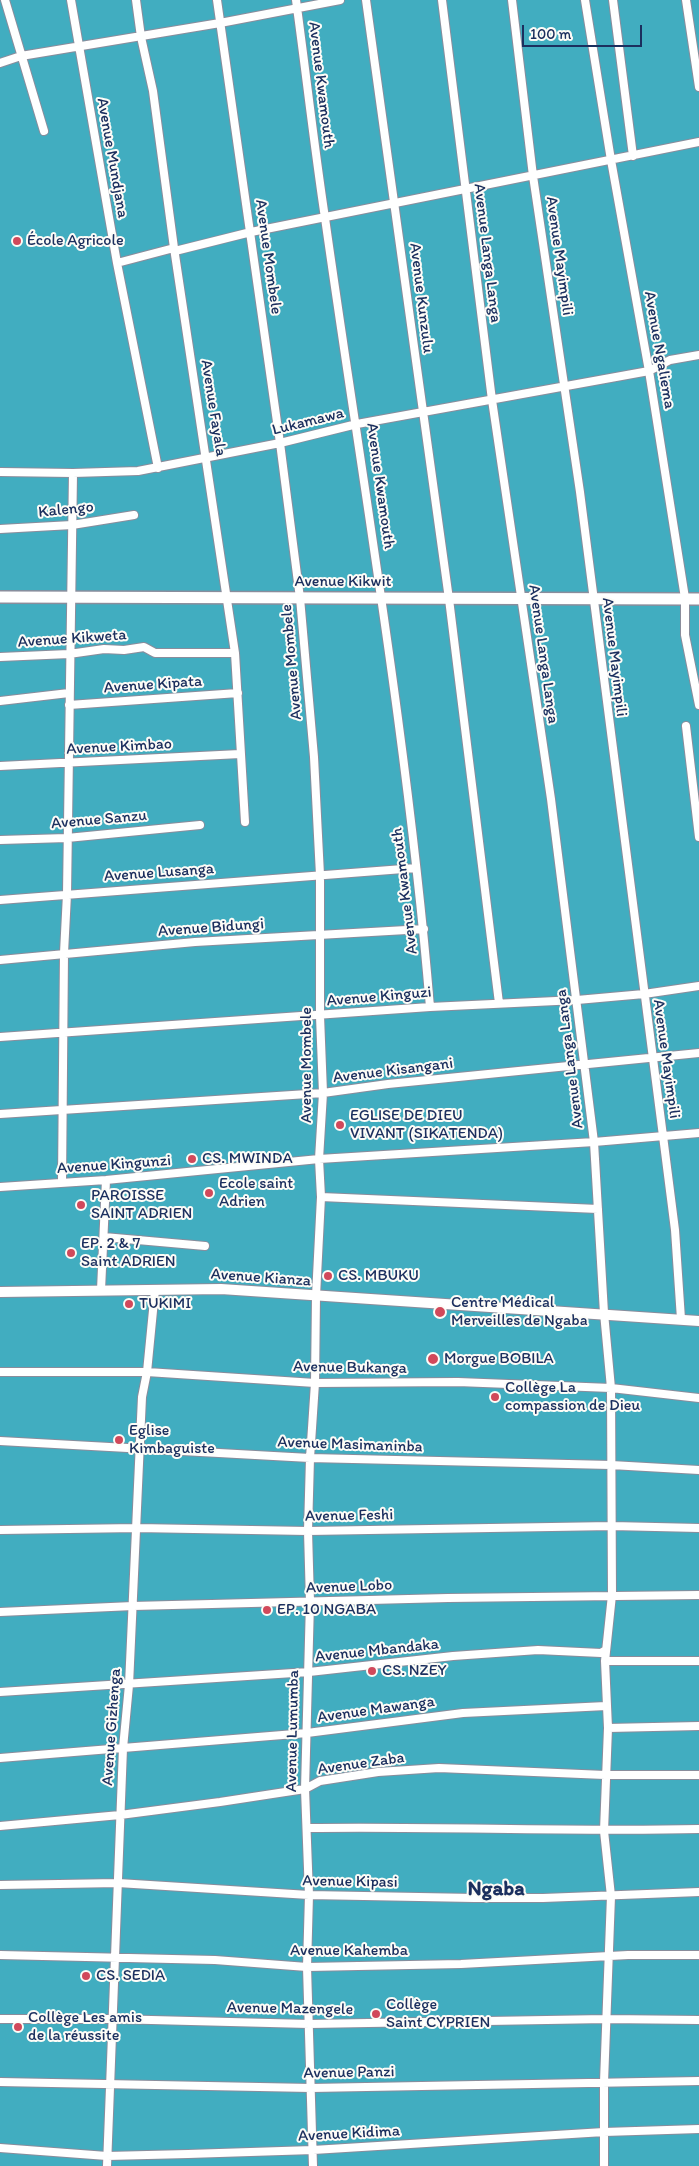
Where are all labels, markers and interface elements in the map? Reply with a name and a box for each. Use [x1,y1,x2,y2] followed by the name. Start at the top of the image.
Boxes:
[524,15,644,47] scale bar
[304,21,338,149] street label: Avenue Kwamouth
[530,25,571,43] text: 100 m
[92,96,132,220] street label: Avenue Mundjana
[469,182,505,324] street label: Avenue Langa Langa
[541,195,577,317] street label: Avenue Mayimpili
[250,198,286,316] street label: Avenue Mombele
[27,231,124,251] place label: École Agricole
[11,235,23,247] marker: École Agricole
[405,242,437,354] street label: Avenue Kunzulu
[639,290,679,410] street label: Avenue Ngaliema
[196,358,230,458] street label: Avenue Fayala
[270,404,346,440] street label: Lukamawa
[362,422,398,550] street label: Avenue Kwamouth
[37,498,95,522] street label: Kalengo
[294,572,392,592] street label: Avenue Kikwit
[524,583,562,725] street label: Avenue Langa Langa
[597,596,631,718] street label: Avenue Mayimpili
[277,603,307,721] street label: Avenue Mombele
[17,626,127,652] street label: Avenue Kikweta
[103,672,203,698] street label: Avenue Kipata
[66,735,172,759] street label: Avenue Kimbao
[50,806,148,834] street label: Avenue Sanzu
[388,827,422,955] street label: Avenue Kwamouth
[103,860,215,886] street label: Avenue Lusanga
[157,915,265,941] street label: Avenue Bidungi
[326,983,432,1011] street label: Avenue Kinguzi
[552,988,588,1130] street label: Avenue Langa Langa
[648,998,684,1120] street label: Avenue Mayimpili
[297,1007,317,1123] street label: Avenue Mombele
[332,1054,454,1088] street label: Avenue Kisangani
[350,1106,503,1144] place label: EGLISE DE DIEU VIVANT (SIKATENDA)
[334,1119,346,1131] marker: EGLISE DE DIEU VIVANT (SIKATENDA)
[202,1149,293,1169] place label: CS. MWINDA
[56,1151,172,1179] street label: Avenue Kingunzi
[186,1153,198,1165] marker: CS. MWINDA
[219,1174,293,1212] place label: Ecole saint Adrien
[91,1186,192,1224] place label: PAROISSE SAINT ADRIEN
[203,1187,215,1199] marker: Ecole saint Adrien
[75,1199,87,1211] marker: PAROISSE SAINT ADRIEN
[81,1234,176,1272] place label: EP. 2 & 7 Saint ADRIEN
[65,1247,77,1259] marker: EP. 2 & 7 Saint ADRIEN
[210,1265,312,1291] street label: Avenue Kianza
[338,1266,419,1286] place label: CS. MBUKU
[322,1270,334,1282] marker: CS. MBUKU
[451,1293,588,1331] place label: Centre Médical Merveilles de Ngaba
[139,1294,191,1314] place label: TUKIMI
[123,1298,135,1310] marker: TUKIMI
[433,1305,447,1319] marker: Centre Médical Merveilles de Ngaba
[444,1349,554,1369] place label: Morgue BOBILA
[426,1352,440,1366] marker: Morgue BOBILA
[293,1357,407,1379] street label: Avenue Bukanga
[505,1378,640,1416] place label: Collège La compassion de Dieu
[489,1391,501,1403] marker: Collège La compassion de Dieu
[129,1421,215,1459] place label: Eglise Kimbaguiste
[277,1433,423,1457] street label: Avenue Masimaninba
[113,1434,125,1446] marker: Eglise Kimbaguiste
[305,1506,393,1526] street label: Avenue Feshi
[306,1576,392,1598] street label: Avenue Lobo
[277,1600,376,1620] place label: EP. 10 NGABA
[261,1604,273,1616] marker: EP. 10 NGABA
[314,1635,440,1667] street label: Avenue Mbandaka
[382,1661,447,1681] place label: CS. NZEY
[366,1665,378,1677] marker: CS. NZEY
[98,1668,126,1786] street label: Avenue Gizhenga
[282,1670,304,1792] street label: Avenue Lumumba
[316,1692,436,1728] street label: Avenue Mawanga
[316,1748,406,1780] street label: Avenue Zaba
[302,1872,398,1892] street label: Avenue Kipasi
[467,1877,525,1903] district label: Ngaba
[290,1941,408,1961] street label: Avenue Kahemba
[96,1966,165,1986] place label: CS. SEDIA
[80,1970,92,1982] marker: CS. SEDIA
[386,1995,490,2033] place label: Collège Saint CYPRIEN
[227,1998,353,2020] street label: Avenue Mazengele
[28,2008,142,2046] place label: Collège Les amis de la réussite
[370,2008,382,2020] marker: Collège Saint CYPRIEN
[12,2021,24,2033] marker: Collège Les amis de la réussite
[303,2063,395,2083] street label: Avenue Panzi
[298,2122,400,2146] street label: Avenue Kidima

